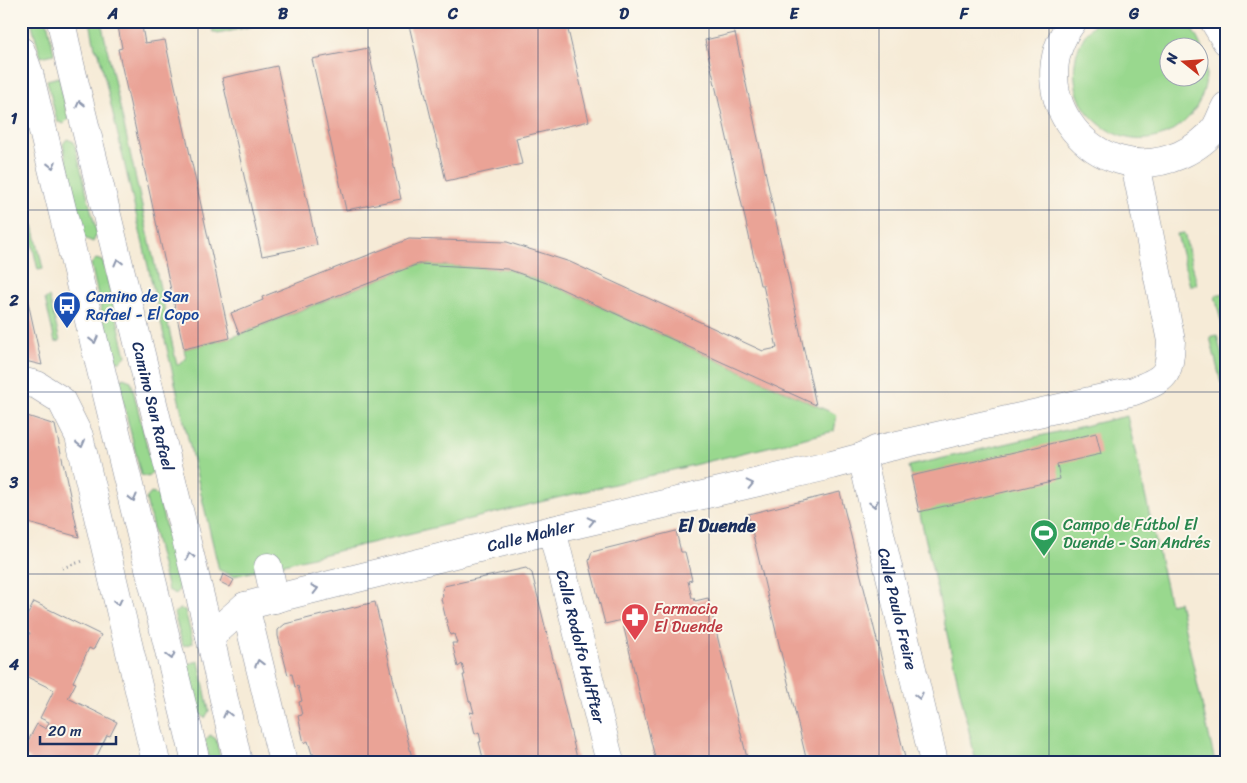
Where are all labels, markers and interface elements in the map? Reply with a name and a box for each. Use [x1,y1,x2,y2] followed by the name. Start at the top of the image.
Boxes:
[107,0,118,28] text: A
[278,0,289,28] text: B
[447,0,459,28] text: C
[619,0,629,28] text: D
[790,0,800,28] text: E
[959,0,970,28] text: F
[1128,0,1140,28] text: G
[1160,38,1210,88] north arrow
[1158,50,1186,68] text: N
[75,101,85,109] one-way arrow
[11,104,18,133] text: 1
[46,161,57,170] one-way arrow
[113,258,124,267] one-way arrow
[86,282,199,329] place label: Camino de San Rafael - El Copo
[8,286,19,315] text: 2
[52,290,82,329] bus stop icon: Camino de San Rafael - El Copo
[88,336,99,345] one-way arrow
[123,338,183,474] street label: Camino San Rafael
[75,439,86,448] one-way arrow
[9,468,19,497] text: 3
[745,479,754,490] one-way arrow
[127,494,138,503] one-way arrow
[868,499,879,508] one-way arrow
[678,510,756,542] district label: El Duende
[1063,510,1211,557] place label: Campo de Fútbol El Duende - San Andrés
[484,511,579,561] street label: Calle Mahler
[587,516,596,527] one-way arrow
[1029,518,1059,557] sports icon: Campo de Fútbol El Duende - San Andrés
[869,545,926,673] street label: Calle Paulo Freire
[185,552,196,561] one-way arrow
[547,567,614,728] street label: Calle Rodolfo Halffter
[310,584,319,595] one-way arrow
[654,594,723,641] place label: Farmacia El Duende
[112,598,123,607] one-way arrow
[620,602,650,641] pharmacy icon: Farmacia El Duende
[8,650,19,679] text: 4
[165,652,176,661] one-way arrow
[254,659,265,668] one-way arrow
[913,692,924,701] one-way arrow
[222,710,233,719] one-way arrow
[40,713,116,745] scale bar
[48,718,82,744] text: 20 m

